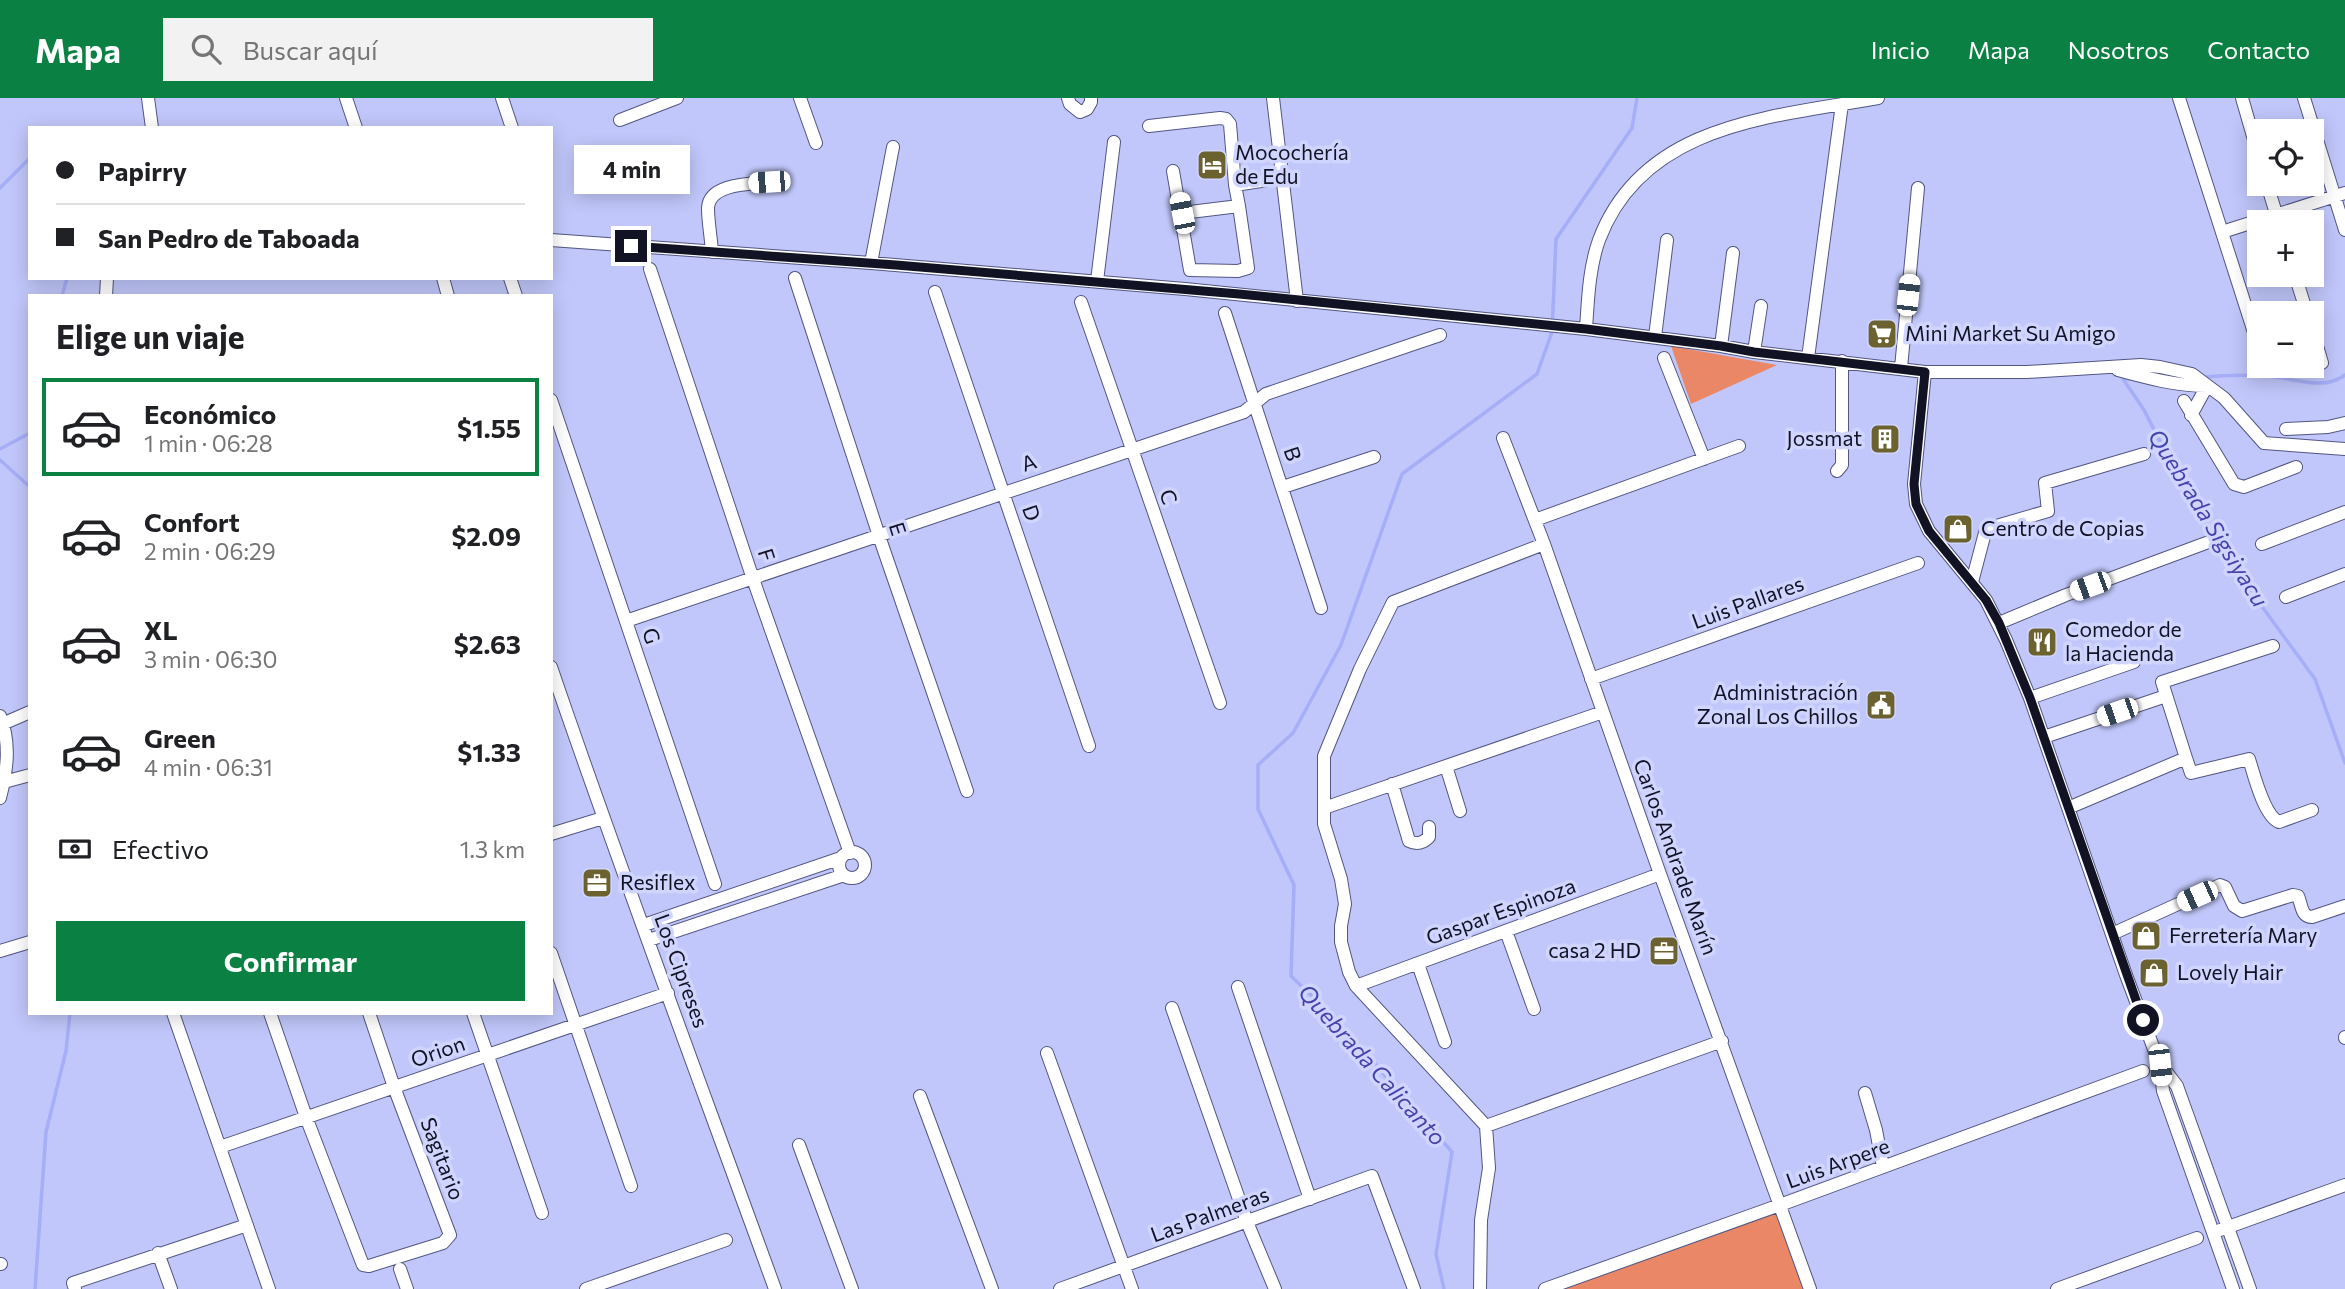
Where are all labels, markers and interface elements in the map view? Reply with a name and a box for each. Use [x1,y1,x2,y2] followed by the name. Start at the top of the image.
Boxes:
[163,18,653,81] search box
[35,29,121,70] text: Mapa
[187,30,225,68] icon: search
[243,34,378,65] text: Buscar aquí
[1871,35,1930,64] text: Inicio
[1968,35,2030,64] text: Mapa
[2068,35,2169,64] text: Nosotros
[2207,35,2310,64] text: Contacto
[2247,119,2324,378] map controls
[2247,119,2324,196] button: locate
[1235,139,1349,188] place label: Mocochería de Edu
[573,144,689,194] callout: 4 min
[1195,148,1229,182] hotel icon: Mocochería de Edu
[98,155,187,186] text: Papirry
[603,155,661,183] text: 4 min
[748,170,791,194] car
[1168,190,1197,236] car
[2247,210,2324,287] button: +
[98,222,360,253] text: San Pedro de Taboada
[615,230,647,262] route end
[1896,273,1921,317] car
[2247,301,2324,378] button: −
[56,316,245,356] text: Elige un viaje
[1865,317,1899,351] supermarket icon: Mini Market Su Amigo
[1905,320,2116,345] place label: Mini Market Su Amigo
[60,396,123,459] icon: car
[144,398,276,429] text: Económico
[457,412,521,443] text: $1.55
[1868,422,1902,456] building icon: Jossmat
[2143,423,2275,612] water label: Quebrada Sigsiyacu
[1787,425,1862,450] place label: Jossmat
[144,429,273,457] text: 1 min · 06:28
[1279,443,1307,464] street label: B
[1018,447,1039,476] street label: A
[1155,486,1184,507] street label: C
[1018,501,1047,524] street label: D
[60,504,123,567] icon: car
[144,506,240,537] text: Confort
[1941,512,1975,546] shop icon: Centro de Copias
[1981,515,2144,540] place label: Centro de Copias
[885,519,912,538] street label: E
[451,520,521,551] text: $2.09
[144,537,276,565] text: 2 min · 06:29
[754,545,781,564] street label: F
[2067,569,2114,603] car
[1688,570,1807,633] street label: Luis Pallares
[60,612,123,675] icon: car
[144,614,178,645] text: XL
[2065,616,2182,665] place label: Comedor de la Hacienda
[638,624,667,647] street label: G
[2025,625,2059,659] restaurant icon: Comedor de la Hacienda
[454,628,521,659] text: $2.63
[144,645,277,673] text: 3 min · 06:30
[1697,679,1858,728] place label: Administración Zonal Los Chillos
[1864,688,1898,722] public building icon: Administración Zonal Los Chillos
[2094,695,2141,729] car
[60,720,123,783] icon: car
[144,722,216,753] text: Green
[457,736,521,767] text: $1.33
[144,753,273,781] text: 4 min · 06:31
[1629,755,1724,958] street label: Carlos Andrade Marín
[56,830,94,868] icon: cash
[112,833,209,864] text: Efectivo
[460,835,525,863] text: 1.3 km
[580,866,614,900] office icon: Resiflex
[620,869,695,894] place label: Resiflex
[1422,872,1579,949] street label: Gaspar Espinoza
[2174,878,2221,914] car
[650,910,715,1031] street label: Los Cipreses
[2129,919,2163,953] shop icon: Ferretería Mary
[56,921,525,1001] button: Confirmar
[2169,922,2318,947] place label: Ferretería Mary
[1647,934,1681,968] office icon: casa 2 HD
[1548,937,1641,962] place label: casa 2 HD
[2137,956,2171,990] shop icon: Lovely Hair
[2177,959,2283,984] place label: Lovely Hair
[1293,978,1452,1151] water label: Quebrada Calicanto
[2127,1004,2159,1036] route start
[407,1030,468,1071] street label: Orion
[2148,1043,2173,1087] car
[416,1114,470,1203] street label: Sagitario
[1782,1132,1893,1193] street label: Luis Arpere
[1147,1181,1272,1247] street label: Las Palmeras

